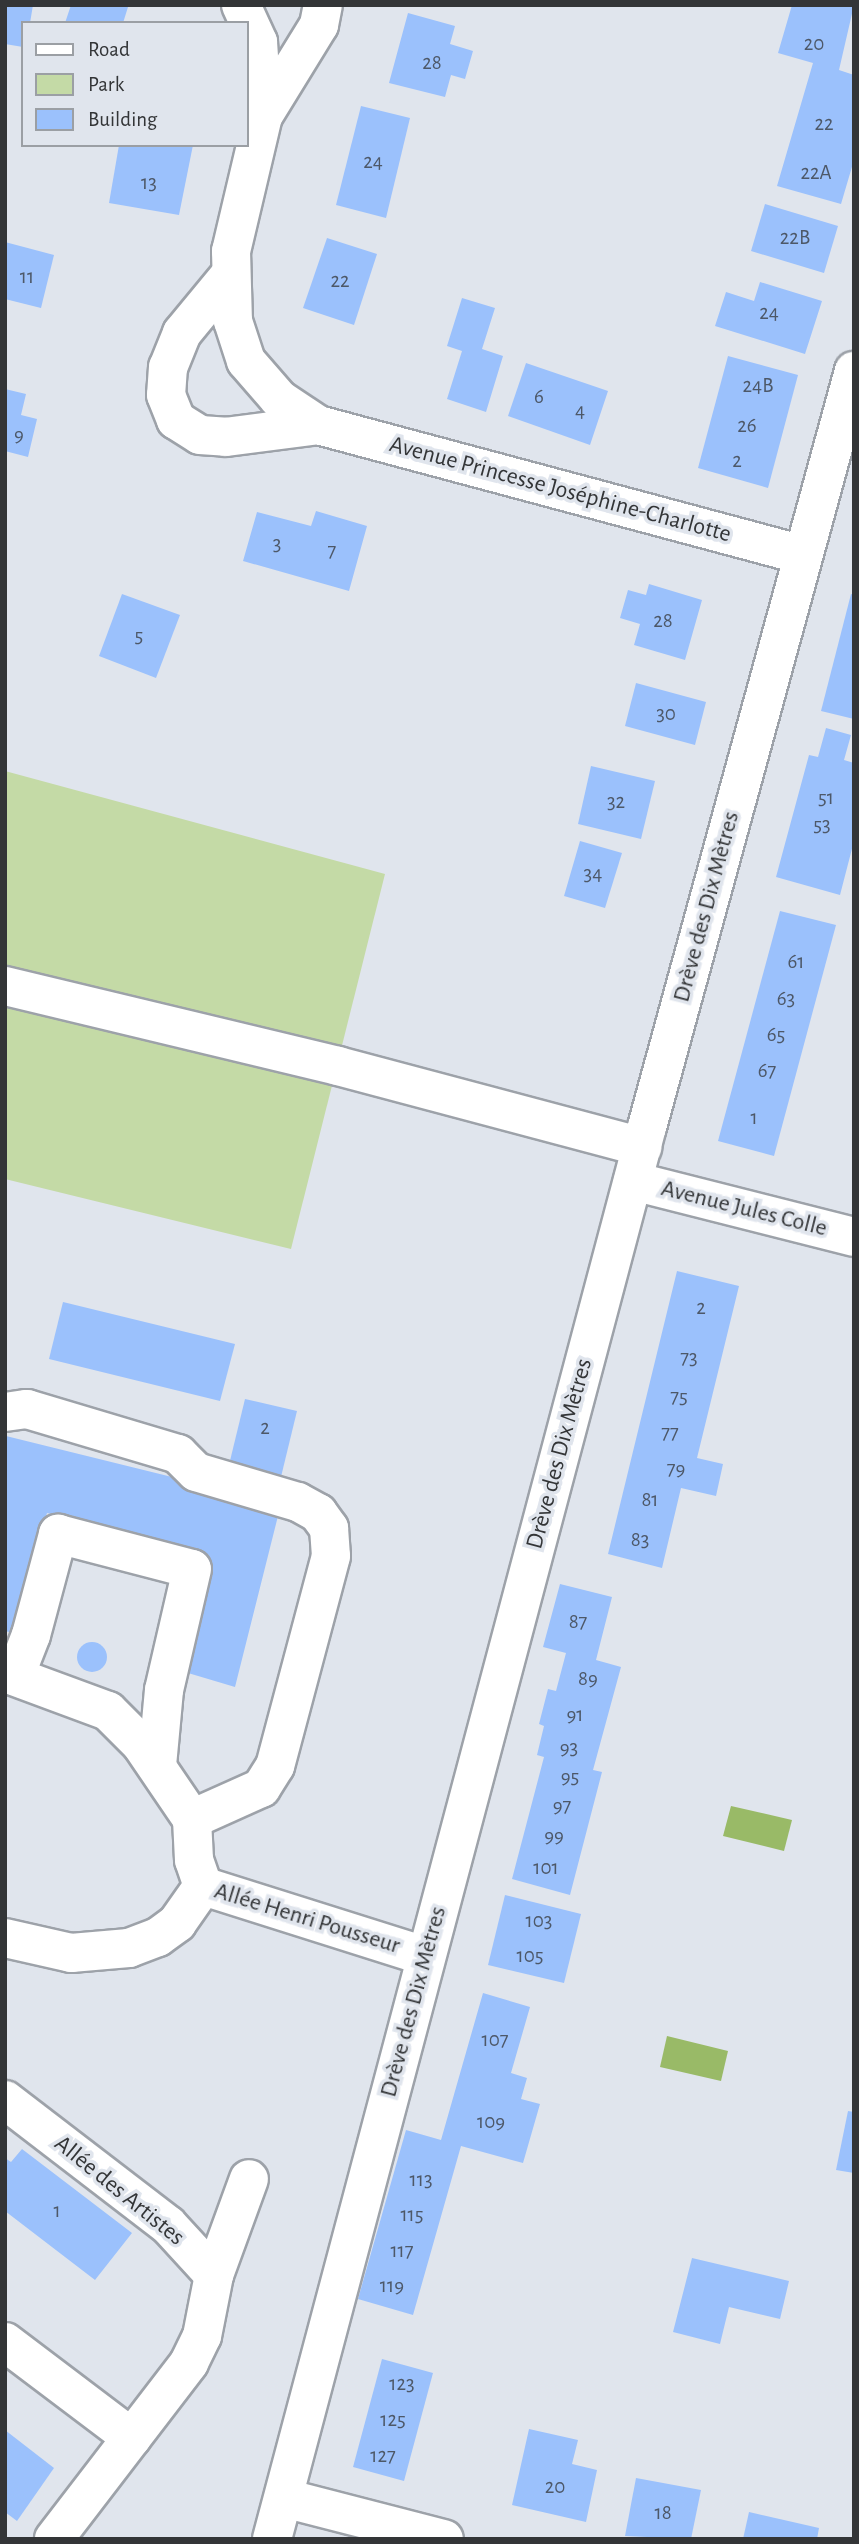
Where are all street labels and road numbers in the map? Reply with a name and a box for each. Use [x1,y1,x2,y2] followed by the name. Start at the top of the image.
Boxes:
[386,430,734,550] street label: Avenue Princesse Joséphine-Charlotte
[668,809,746,1005] street label: Drève des Dix Mètres
[658,1174,830,1244] street label: Avenue Jules Colle
[521,1356,599,1552] street label: Drève des Dix Mètres
[211,1877,403,1961] street label: Allée Henri Pousseur
[375,1904,453,2100] street label: Drève des Dix Mètres
[48,2130,190,2252] street label: Allée des Artistes

